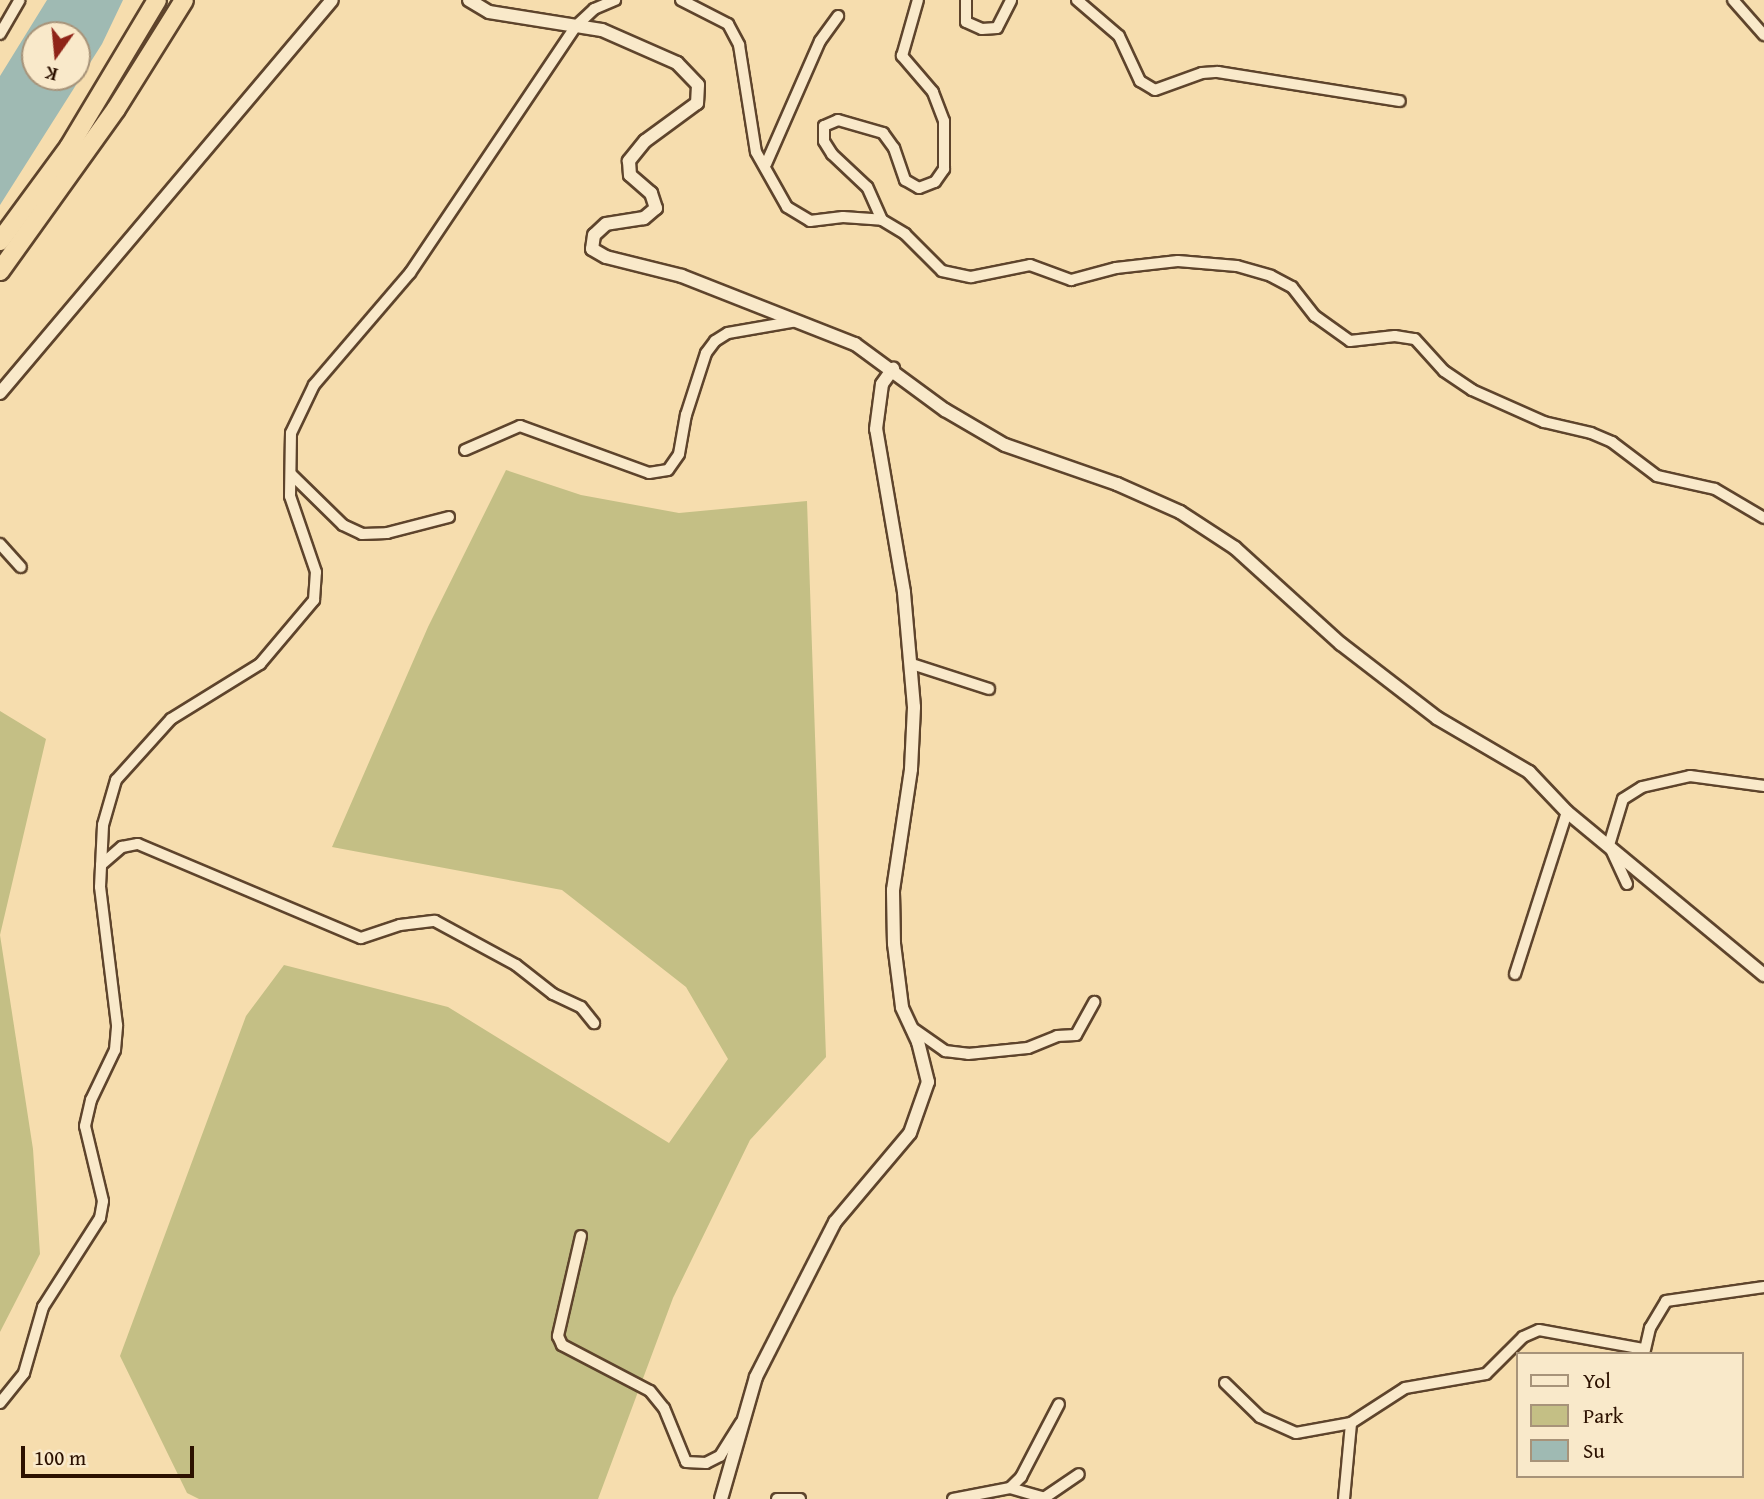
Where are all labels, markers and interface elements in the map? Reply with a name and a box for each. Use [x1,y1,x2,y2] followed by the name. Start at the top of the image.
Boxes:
[21,21,91,91] north arrow
[42,59,61,89] text: K
[1516,1352,1743,1478] legend
[1583,1365,1611,1396] text: Yol
[1583,1400,1624,1431] text: Park
[24,1432,198,1476] scale bar
[1583,1435,1605,1466] text: Su
[34,1442,86,1473] text: 100 m

